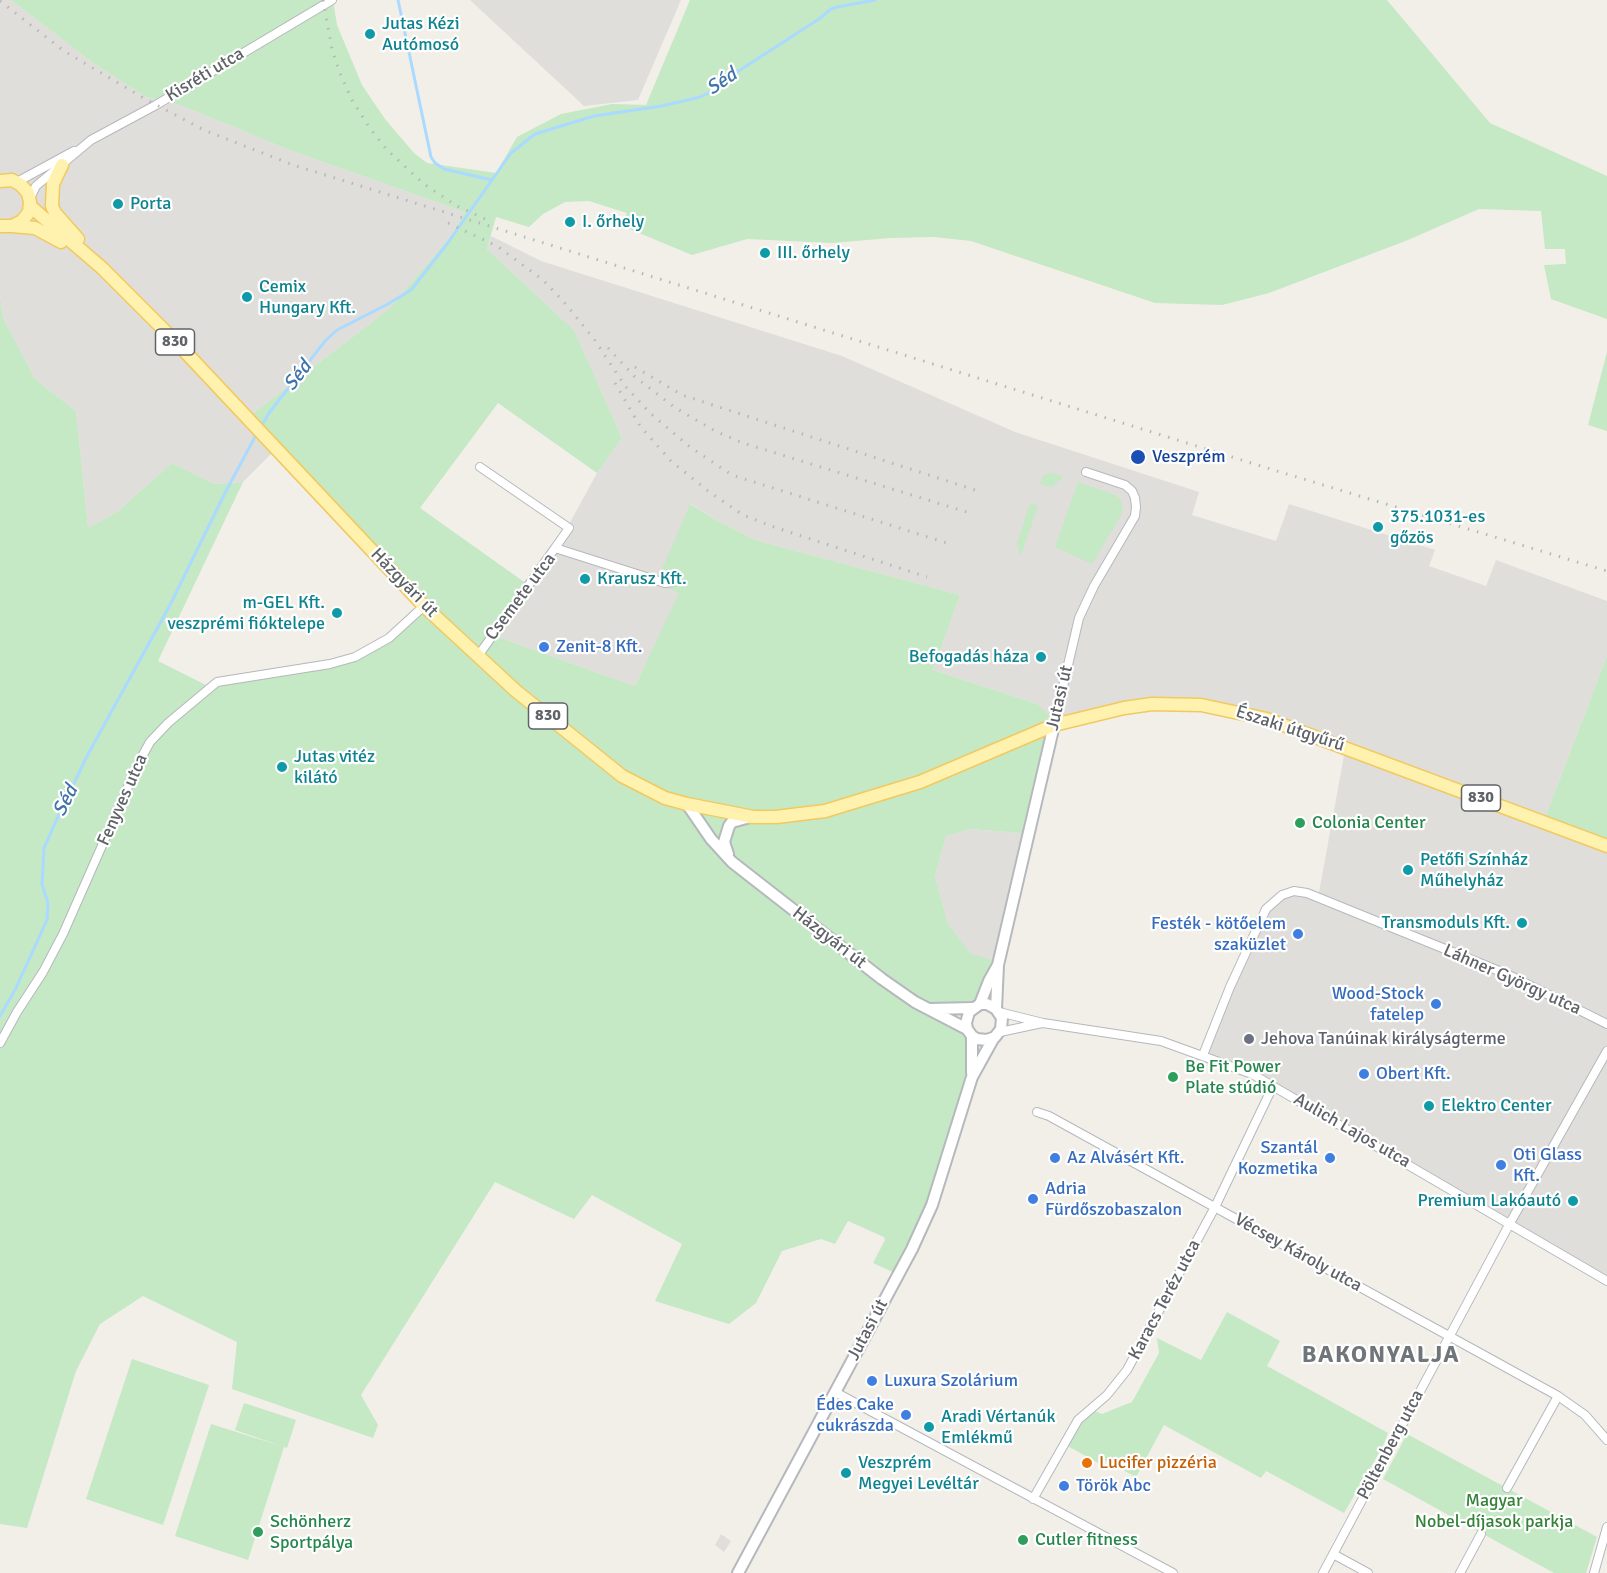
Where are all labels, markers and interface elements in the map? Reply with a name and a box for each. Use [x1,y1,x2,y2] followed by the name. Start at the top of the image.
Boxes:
[382,13,460,56] place label: Jutas Kézi Autómosó
[363,27,377,41] marker: Jutas Kézi Autómosó
[162,43,248,107] street label: Kisréti utca
[702,63,742,101] water label: Séd
[130,193,171,215] place label: Porta
[111,197,125,211] marker: Porta
[582,211,644,233] place label: I. őrhely
[563,215,577,229] marker: I. őrhely
[777,242,850,264] place label: III. őrhely
[758,246,772,260] marker: III. őrhely
[259,276,356,318] place label: Cemix Hungary Kft.
[240,290,254,304] marker: Cemix Hungary Kft.
[156,329,195,355] road number: 830
[279,356,317,396] water label: Séd
[1152,446,1226,468] place label: Veszprém
[1129,448,1147,466] marker: Veszprém
[1390,506,1485,548] place label: 375.1031-es gőzös
[1371,520,1385,534] marker: 375.1031-es gőzös
[366,544,442,622] street label: Házgyári út
[481,549,561,645] street label: Csemete utca
[597,568,687,590] place label: Krarusz Kft.
[578,572,592,586] marker: Krarusz Kft.
[167,592,325,634] place label: m-GEL Kft. veszprémi fióktelepe
[330,606,344,620] marker: m-GEL Kft. veszprémi fióktelepe
[556,636,643,658] place label: Zenit-8 Kft.
[537,640,551,654] marker: Zenit-8 Kft.
[909,646,1029,668] place label: Befogadás háza
[1034,650,1048,664] marker: Befogadás háza
[1042,663,1078,733] street label: Jutasi út
[1233,701,1347,757] street label: Északi útgyűrű
[528,703,568,729] road number: 830
[294,746,375,789] place label: Jutas vitéz kilátó
[93,751,153,849] street label: Fenyves utca
[275,760,289,774] marker: Jutas vitéz kilátó
[48,781,84,821] water label: Séd
[1462,785,1500,811] road number: 830
[1312,812,1426,834] place label: Colonia Center
[1293,816,1307,830] marker: Colonia Center
[1420,849,1528,892] place label: Petőfi Színház Műhelyház
[1401,863,1415,877] marker: Petőfi Színház Műhelyház
[788,902,870,974] street label: Házgyári út
[1381,912,1510,934] place label: Transmoduls Kft.
[1151,913,1286,956] place label: Festék - kötőelem szaküzlet
[1515,916,1529,930] marker: Transmoduls Kft.
[1291,927,1305,941] marker: Festék - kötőelem szaküzlet
[1440,940,1584,1020] street label: Láhner György utca
[1332,983,1424,1026] place label: Wood-Stock fatelep
[1429,997,1443,1011] marker: Wood-Stock fatelep
[1261,1028,1506,1050] place label: Jehova Tanúinak királyságterme
[1242,1032,1256,1046] marker: Jehova Tanúinak királyságterme
[1185,1056,1281,1098] place label: Be Fit Power Plate stúdió
[1376,1063,1451,1085] place label: Obert Kft.
[1357,1067,1371,1081] marker: Obert Kft.
[1166,1070,1180,1084] marker: Be Fit Power Plate stúdió
[1290,1089,1414,1173] street label: Aulich Lajos utca
[1441,1095,1552,1117] place label: Elektro Center
[1422,1099,1436,1113] marker: Elektro Center
[1238,1137,1318,1180] place label: Szantál Kozmetika
[1513,1144,1582,1186] place label: Oti Glass Kft.
[1067,1147,1184,1169] place label: Az Alvásért Kft.
[1048,1151,1062,1165] marker: Az Alvásért Kft.
[1323,1151,1337,1165] marker: Szantál Kozmetika
[1494,1158,1508,1172] marker: Oti Glass Kft.
[1045,1178,1182,1220] place label: Adria Fürdőszobaszalon
[1418,1190,1561,1212] place label: Premium Lakóautó
[1026,1192,1040,1206] marker: Adria Fürdőszobaszalon
[1566,1194,1580,1208] marker: Premium Lakóautó
[1230,1209,1366,1297] street label: Vécsey Károly utca
[1124,1236,1206,1364] street label: Karacs Teréz utca
[843,1296,893,1364] street label: Jutasi út
[1302,1342,1460,1370] district label: BAKONYALJA
[884,1370,1018,1392] place label: Luxura Szolárium
[865,1374,879,1388] marker: Luxura Szolárium
[1353,1386,1429,1504] street label: Pöltenberg utca
[816,1394,894,1436] place label: Édes Cake cukrászda
[941,1406,1055,1448] place label: Aradi Vértanúk Emlékmű
[899,1408,913,1422] marker: Édes Cake cukrászda
[922,1420,936,1434] marker: Aradi Vértanúk Emlékmű
[858,1452,979,1494] place label: Veszprém Megyei Levéltár
[1099,1452,1217,1474] place label: Lucifer pizzéria
[1080,1456,1094,1470] marker: Lucifer pizzéria
[839,1466,853,1480] marker: Veszprém Megyei Levéltár
[1076,1475,1151,1497] place label: Török Abc
[1057,1479,1071,1493] marker: Török Abc
[1415,1490,1573,1532] park label: Magyar Nobel-díjasok parkja
[270,1511,353,1553] place label: Schönherz Sportpálya
[251,1525,265,1539] marker: Schönherz Sportpálya
[1035,1529,1138,1551] place label: Cutler fitness
[1016,1533,1030,1547] marker: Cutler fitness

